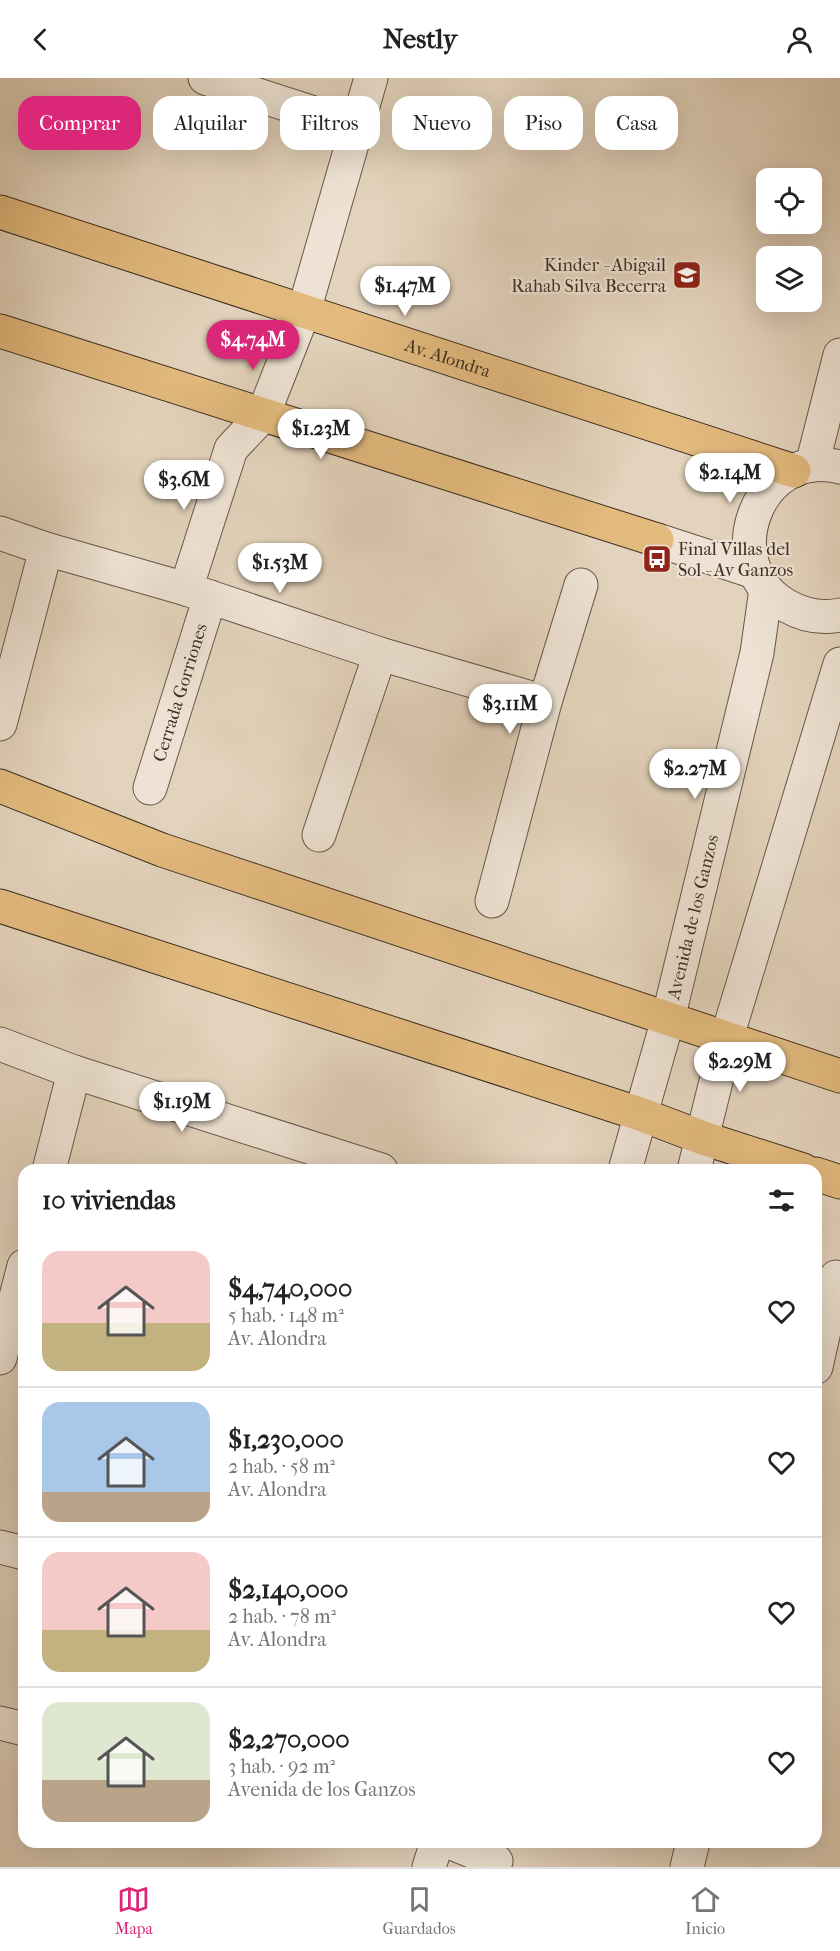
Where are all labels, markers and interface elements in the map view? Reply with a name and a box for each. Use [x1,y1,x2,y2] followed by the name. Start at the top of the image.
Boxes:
[24,23,57,56] icon: back
[383,23,457,55] text: Nestly
[783,23,816,56] icon: person
[18,96,141,150] chip: Comprar
[153,96,268,150] chip: Alquilar
[280,96,380,150] chip: Filtros
[392,96,492,150] chip: Nuevo
[504,96,583,150] chip: Piso
[595,96,678,150] chip: Casa
[756,168,822,312] map controls
[756,168,822,234] button: locate
[756,246,822,312] button: layers
[511,255,667,297] place label: Kinder - Abigail Rahab Silva Becerra
[671,259,703,291] school or university icon: Kinder - Abigail Rahab Silva Becerra
[356,266,454,317] pin: $1.47M
[374,274,436,297] text: $1.47M
[204,320,302,371] pin: $4.74M
[220,328,286,351] text: $4.74M
[401,335,494,382] street label: Av. Alondra
[272,409,370,460] pin: $1.23M
[292,417,350,440] text: $1.23M
[681,453,779,504] pin: $2.14M
[142,460,226,511] pin: $3.6M
[699,461,761,484] text: $2.14M
[158,468,210,491] text: $3.6M
[678,539,793,581] place label: Final Villas del Sol - Av Ganzos
[231,543,329,594] pin: $1.53M
[641,543,673,575] bus stop icon: Final Villas del Sol - Av Ganzos
[252,551,308,574] text: $1.53M
[149,621,212,765] street label: Cerrada Gorriones
[461,684,559,735] pin: $3.11M
[482,692,538,715] text: $3.11M
[646,749,744,800] pin: $2.27M
[663,757,727,780] text: $2.27M
[663,832,724,1003] street label: Avenida de los Ganzos
[691,1042,789,1093] pin: $2.29M
[708,1050,772,1073] text: $2.29M
[133,1082,231,1133] pin: $1.19M
[153,1090,211,1113] text: $1.19M
[765,1184,798,1217] icon: filters
[42,1185,176,1216] text: 10 viviendas
[228,1273,352,1304] text: $4,740,000
[90,1275,162,1347] icon: home
[765,1295,798,1328] icon: heart
[228,1304,344,1327] text: 5 hab. · 148 m²
[228,1327,326,1350] text: Av. Alondra
[228,1424,344,1455] text: $1,230,000
[90,1426,162,1498] icon: home
[765,1446,798,1479] icon: heart
[228,1455,335,1478] text: 2 hab. · 58 m²
[228,1478,326,1501] text: Av. Alondra
[228,1574,348,1605] text: $2,140,000
[90,1576,162,1648] icon: home
[765,1596,798,1629] icon: heart
[228,1605,336,1628] text: 2 hab. · 78 m²
[228,1628,326,1651] text: Av. Alondra
[228,1724,350,1755] text: $2,270,000
[90,1726,162,1798] icon: home
[765,1746,798,1779] icon: heart
[228,1755,335,1778] text: 3 hab. · 92 m²
[228,1778,416,1801] text: Avenida de los Ganzos
[115,1883,153,1938] tab: Mapa
[382,1883,456,1938] tab: Guardados
[685,1883,725,1938] tab: Inicio

